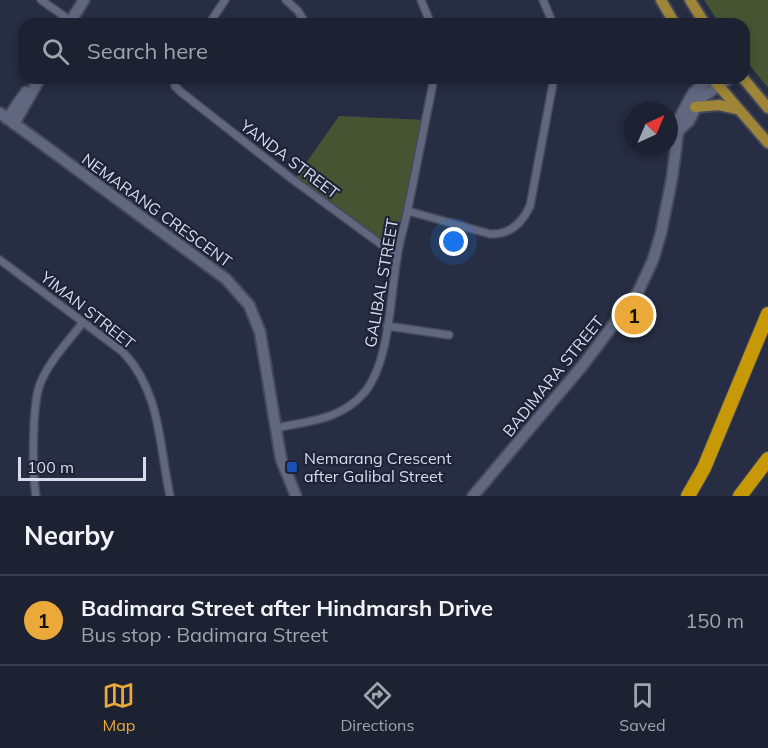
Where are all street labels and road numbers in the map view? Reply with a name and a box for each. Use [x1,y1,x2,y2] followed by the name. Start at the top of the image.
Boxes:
[236,115,344,203] street label: YANDA STREET
[78,149,236,271] street label: NEMARANG CRESCENT
[360,217,402,349] street label: GALIBAL STREET
[36,266,140,353] street label: YIMAN STREET
[498,311,608,440] street label: BADIMARA STREET

